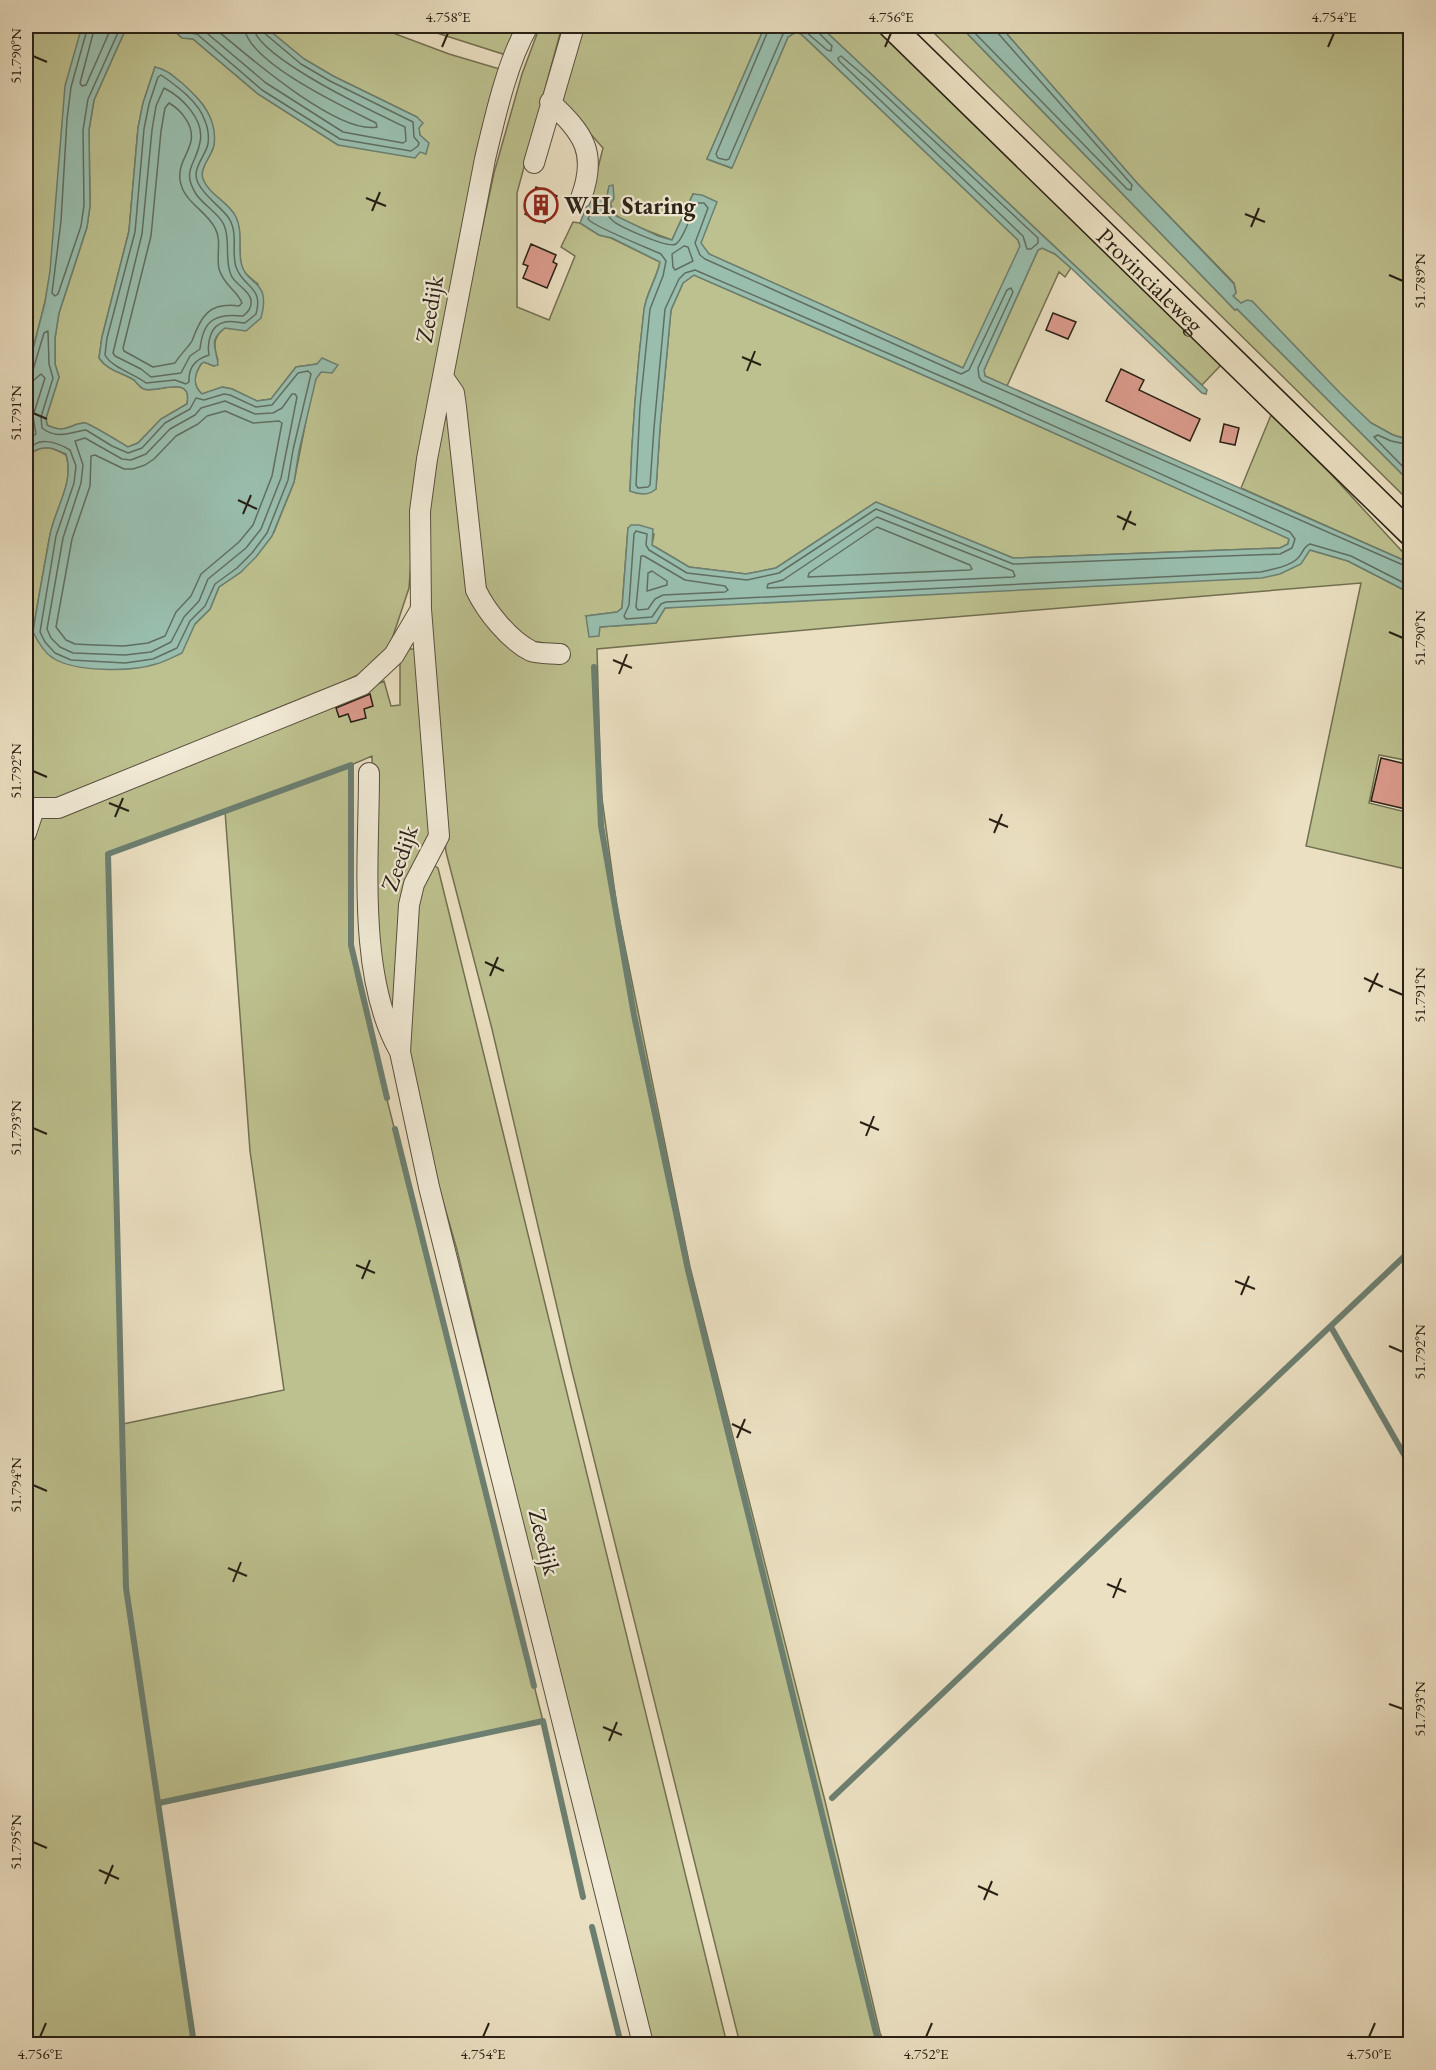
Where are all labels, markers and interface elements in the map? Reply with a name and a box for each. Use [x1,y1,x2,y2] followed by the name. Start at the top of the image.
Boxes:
[425,7,471,26] text: 4.758°E
[868,7,914,26] text: 4.756°E
[1311,7,1357,26] text: 4.754°E
[6,28,25,84] text: 51.790°N
[523,187,559,223] building icon: W.H. Staring
[564,190,697,222] place label: W.H. Staring
[1090,220,1211,339] street label: Provincialeweg
[1410,253,1429,309] text: 51.789°N
[408,272,450,345] street label: Zeedijk
[6,385,25,441] text: 51.791°N
[1410,610,1429,666] text: 51.790°N
[6,743,25,799] text: 51.792°N
[373,820,425,895] street label: Zeedijk
[1410,967,1429,1023] text: 51.791°N
[6,1100,25,1156] text: 51.793°N
[1410,1324,1429,1380] text: 51.792°N
[6,1457,25,1513] text: 51.794°N
[522,1506,568,1579] street label: Zeedijk
[1410,1681,1429,1737] text: 51.793°N
[6,1814,25,1870] text: 51.795°N
[17,2044,63,2063] text: 4.756°E
[460,2044,506,2063] text: 4.754°E
[903,2044,949,2063] text: 4.752°E
[1346,2044,1392,2063] text: 4.750°E

